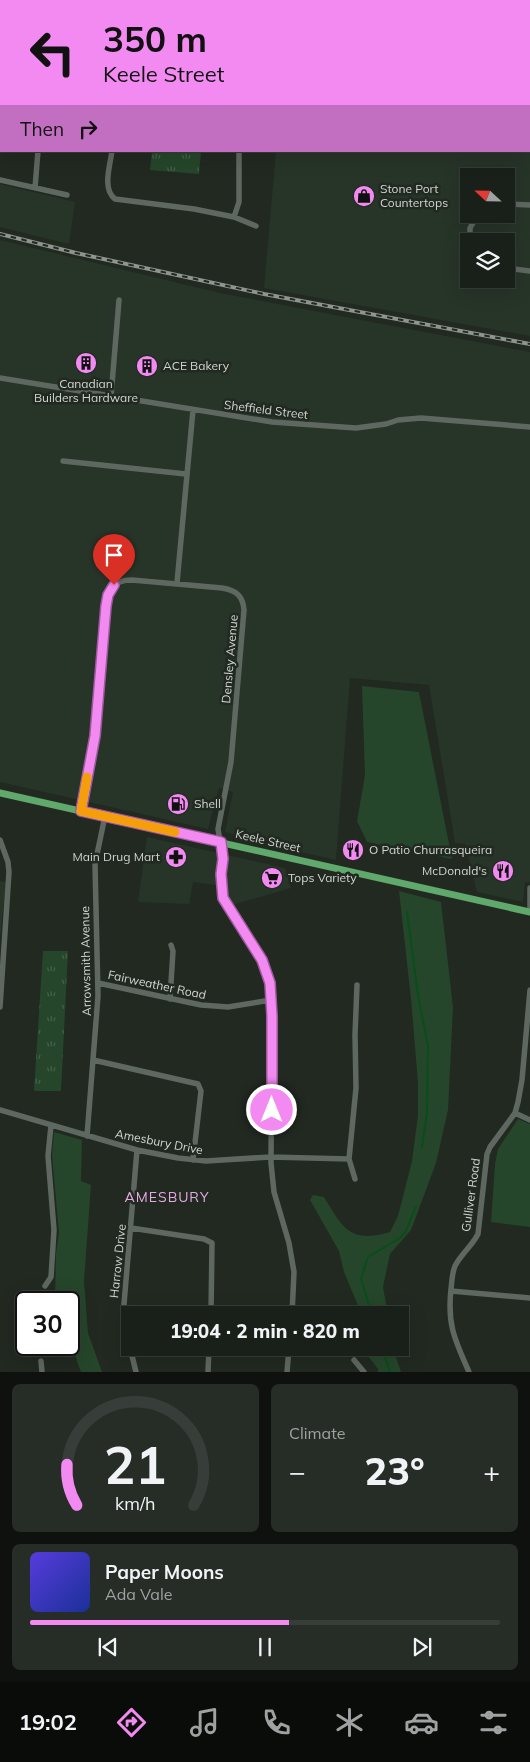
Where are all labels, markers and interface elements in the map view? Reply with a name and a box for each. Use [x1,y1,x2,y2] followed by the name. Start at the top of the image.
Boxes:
[103,17,207,61] text: 350 m
[20,20,85,85] icon: left
[103,60,224,88] text: Keele Street
[74,115,102,143] icon: right
[20,117,64,141] text: Then
[460,168,515,222] north arrow
[460,168,515,288] map controls
[380,181,448,210] place label: Stone Port Countertops
[352,184,376,208] shop icon: Stone Port Countertops
[460,233,515,288] button: layers
[74,351,98,375] building icon: Canadian Builders Hardware
[135,354,159,378] building icon: ACE Bakery
[163,358,230,373] place label: ACE Bakery
[34,376,138,405] place label: Canadian Builders Hardware
[223,397,309,422] street label: Sheffield Street
[93,534,135,585] pin
[100,541,128,569] icon: arrive
[218,614,241,704] street label: Densley Avenue
[166,792,190,816] fuel station icon: Shell
[194,796,221,811] place label: Shell
[234,826,302,855] street label: Keele Street
[341,838,365,862] restaurant icon: O Patio Churrasqueira
[369,842,492,857] place label: O Patio Churrasqueira
[164,845,188,869] pharmacy icon: Main Drug Mart
[73,849,160,864] place label: Main Drug Mart
[491,859,515,883] restaurant icon: McDonald's
[422,863,487,878] place label: McDonald's
[260,866,284,890] supermarket icon: Tops Variety
[288,870,357,885] place label: Tops Variety
[77,906,94,1016] street label: Arrowsmith Avenue
[107,967,208,1002] street label: Fairweather Road
[245,1083,297,1135] position arrow
[114,1126,204,1157] street label: Amesbury Drive
[458,1157,483,1233] street label: Gulliver Road
[125,1188,209,1206] district label: AMESBURY
[106,1223,129,1299] street label: Harrow Drive
[15,1291,80,1356] speed limit sign: 30
[170,1319,360,1343] text: 19:04 · 2 min · 820 m
[289,1423,345,1443] text: Climate
[104,1432,167,1497] text: 21
[364,1447,425,1495] text: 23°
[289,1454,306,1489] text: −
[483,1454,500,1489] text: +
[115,1492,156,1514] text: km/h
[105,1560,224,1584] text: Paper Moons
[105,1584,172,1604] text: Ada Vale
[94,1633,122,1661] icon: previous
[251,1633,279,1661] icon: pause
[408,1633,436,1661] icon: next
[114,1705,149,1740] icon: directions
[187,1705,222,1740] icon: music
[259,1705,294,1740] icon: phone
[332,1705,367,1740] icon: climate
[404,1705,439,1740] icon: car
[476,1705,511,1740] icon: filters
[19,1708,77,1736] text: 19:02

